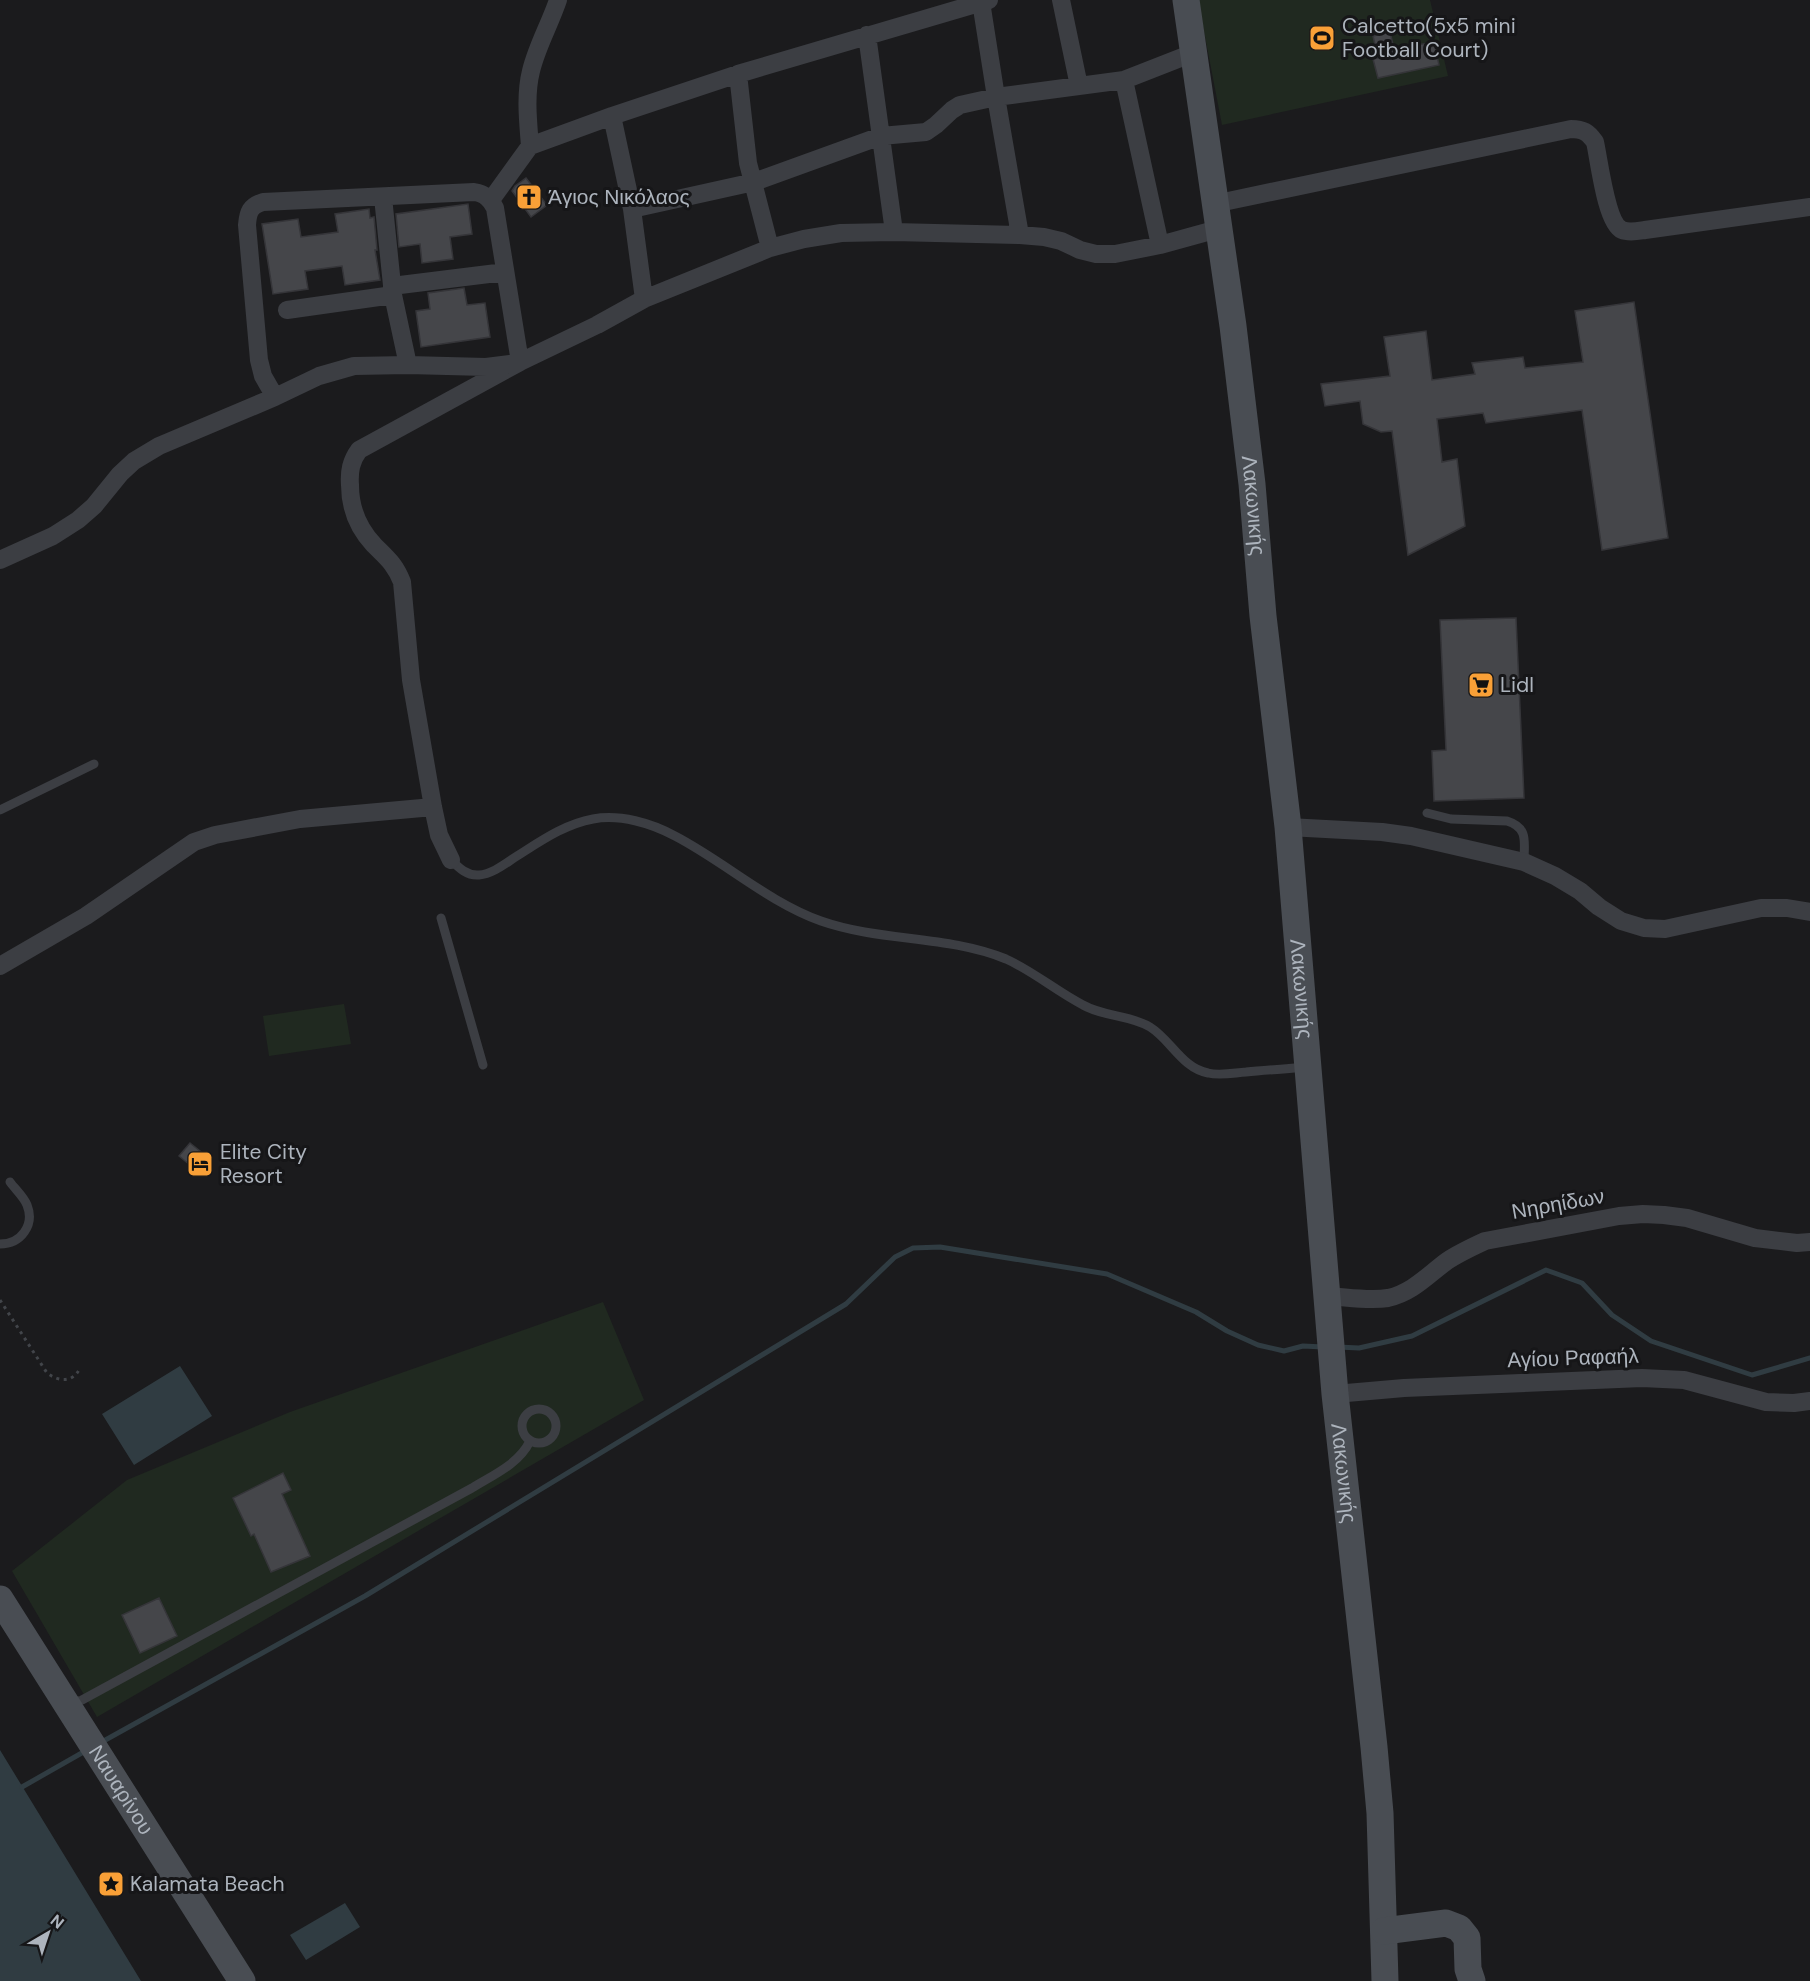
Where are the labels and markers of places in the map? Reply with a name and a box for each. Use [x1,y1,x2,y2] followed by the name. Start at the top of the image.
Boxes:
[1342,12,1516,64] place label: Calcetto(5x5 mini Football Court)
[1307,23,1337,53] sports icon: Calcetto(5x5 mini Football Court)
[514,182,544,212] church icon: Άγιος Νικόλαος
[548,183,690,211] place label: Άγιος Νικόλαος
[1466,670,1496,700] supermarket icon: Lidl
[1500,671,1534,699] place label: Lidl
[220,1138,307,1190] place label: Elite City Resort
[185,1149,215,1179] hotel icon: Elite City Resort
[96,1869,126,1899] place icon: Kalamata Beach
[130,1870,285,1898] place label: Kalamata Beach

